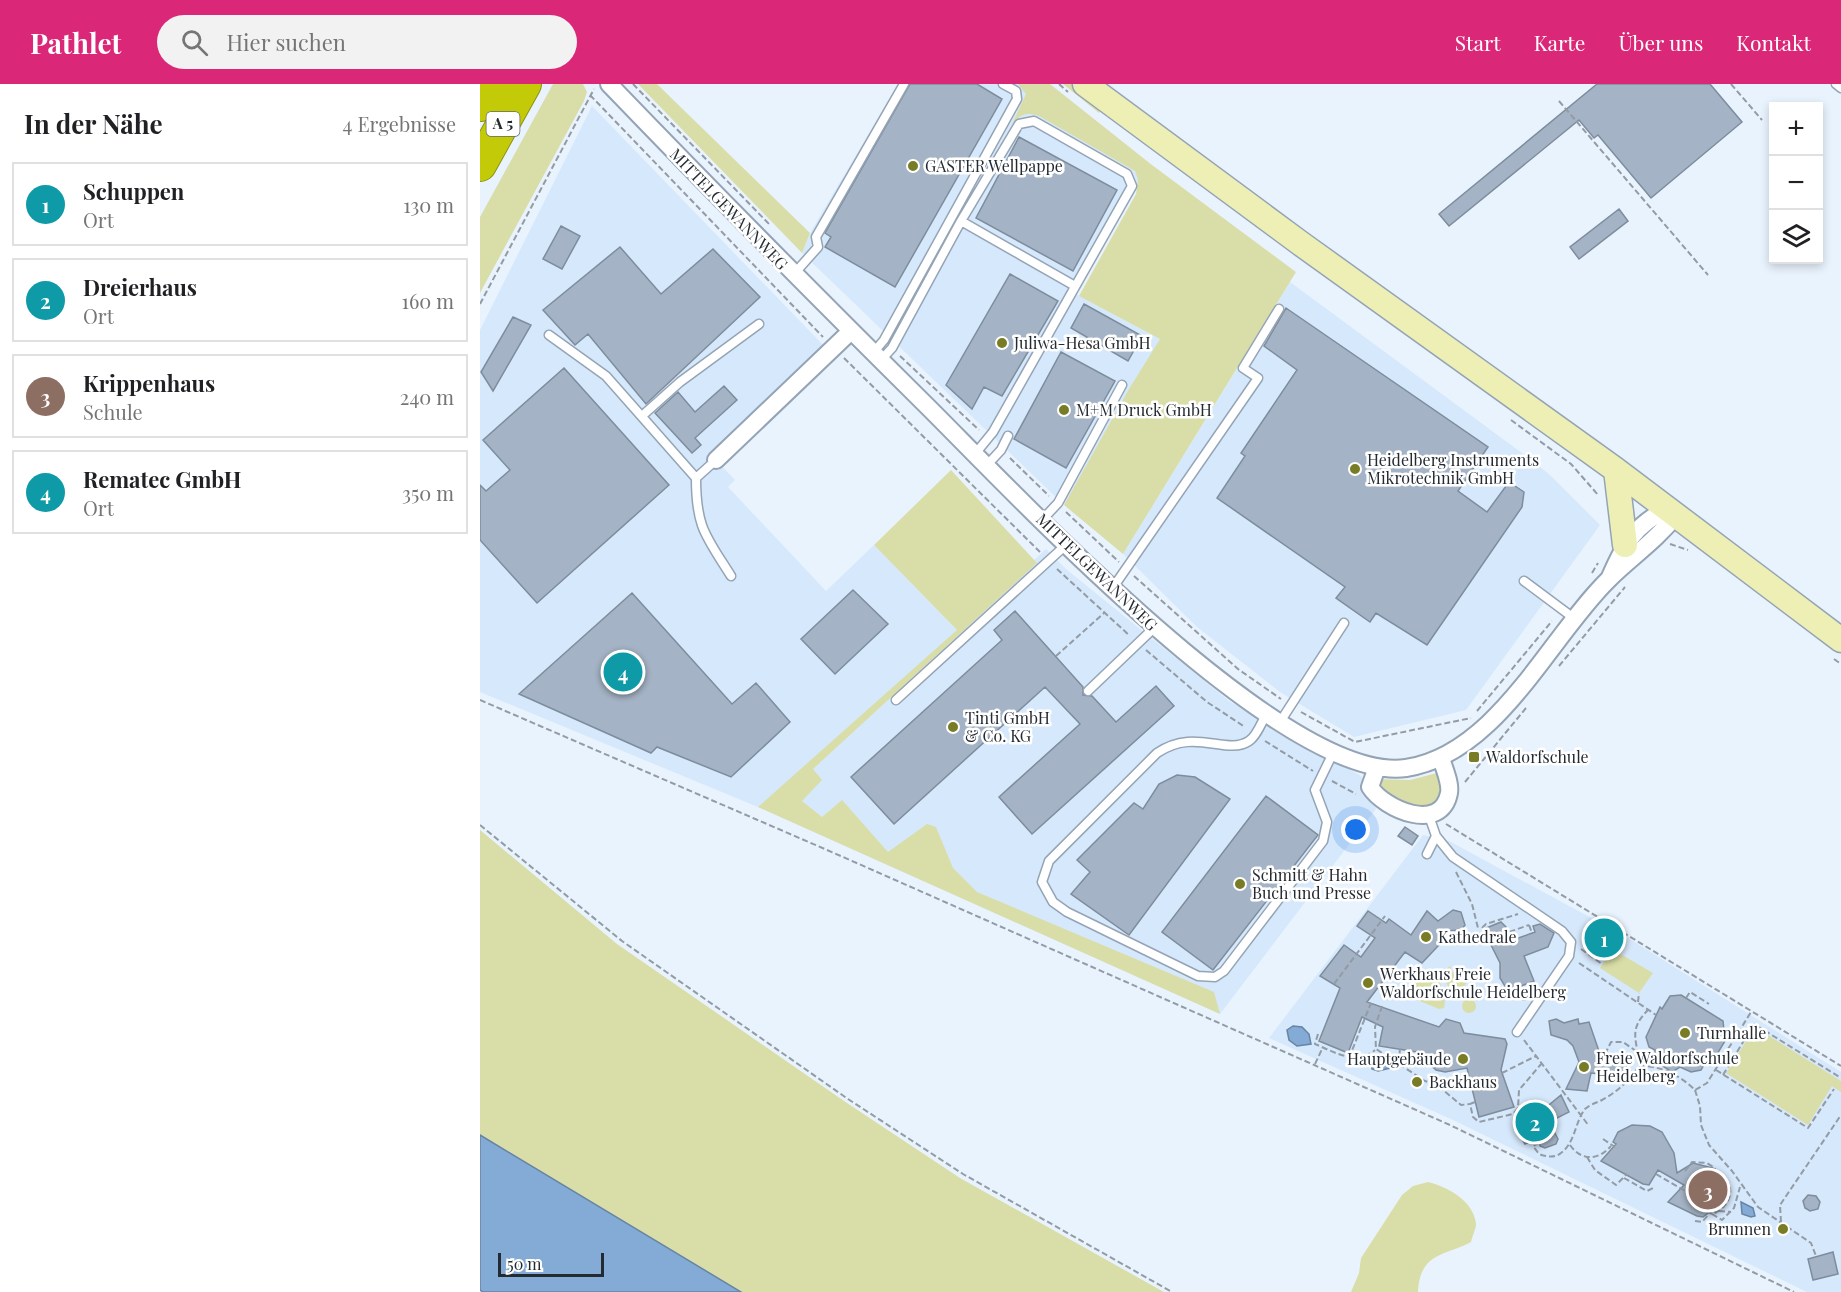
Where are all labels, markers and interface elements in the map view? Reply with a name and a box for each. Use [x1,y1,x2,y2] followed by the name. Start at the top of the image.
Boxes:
[157,15,577,69] search box
[30,24,121,61] text: Pathlet
[178,26,211,59] icon: search
[226,27,346,57] text: Hier suchen
[1455,28,1501,56] text: Start
[1534,28,1585,56] text: Karte
[1618,28,1703,56] text: Über uns
[1736,28,1811,56] text: Kontakt
[1769,102,1823,264] map controls
[1769,102,1823,156] button: +
[24,106,163,141] text: In der Nähe
[343,110,456,137] text: 4 Ergebnisse
[487,112,520,136] road number: A 5
[666,144,793,274] street label: MITTELGEWANNWEG
[925,155,1063,176] place label: GASTER Wellpappe
[1769,156,1823,210] button: −
[906,159,920,173] marker: GASTER Wellpappe
[83,176,184,206] text: Schuppen
[42,191,49,218] text: 1
[403,191,454,218] text: 130 m
[83,206,114,233] text: Ort
[1769,210,1823,264] button: layers
[83,272,197,302] text: Dreierhaus
[40,287,51,314] text: 2
[402,287,454,314] text: 160 m
[83,302,114,329] text: Ort
[1013,332,1151,353] place label: Juliwa-Hesa GmbH
[995,336,1009,350] marker: Juliwa-Hesa GmbH
[83,368,215,398] text: Krippenhaus
[41,383,50,410] text: 3
[400,383,454,410] text: 240 m
[83,398,143,425] text: Schule
[1076,399,1212,420] place label: M+M Druck GmbH
[1057,403,1071,417] marker: M+M Druck GmbH
[1367,449,1539,488] place label: Heidelberg Instruments Mikrotechnik GmbH
[1348,462,1362,476] marker: Heidelberg Instruments Mikrotechnik GmbH
[83,464,241,494] text: Rematec GmbH
[40,479,51,506] text: 4
[402,479,454,506] text: 350 m
[83,494,114,521] text: Ort
[1032,508,1162,635] street label: MITTELGEWANNWEG
[604,650,642,694] pin: 4
[965,707,1050,746] place label: Tinti GmbH & Co. KG
[946,720,960,734] marker: Tinti GmbH & Co. KG
[1485,746,1589,767] place label: Waldorfschule
[1467,750,1481,764] marker: Waldorfschule
[1341,815,1370,844] your location
[1252,864,1371,903] place label: Schmitt & Hahn Buch und Presse
[1233,877,1247,891] marker: Schmitt & Hahn Buch und Presse
[1584,916,1624,960] pin: 1
[1438,926,1517,947] place label: Kathedrale
[1419,930,1433,944] marker: Kathedrale
[1379,963,1566,1002] place label: Werkhaus Freie Waldorfschule Heidelberg
[1361,976,1375,990] marker: Werkhaus Freie Waldorfschule Heidelberg
[1697,1022,1766,1043] place label: Turnhalle
[1678,1026,1692,1040] marker: Turnhalle
[1596,1047,1739,1086] place label: Freie Waldorfschule Heidelberg
[1347,1048,1451,1069] place label: Hauptgebäude
[1456,1052,1470,1066] marker: Hauptgebäude
[1577,1060,1591,1074] marker: Freie Waldorfschule Heidelberg
[1429,1071,1497,1092] place label: Backhaus
[1410,1075,1424,1089] marker: Backhaus
[1516,1100,1554,1144] pin: 2
[1688,1168,1728,1212] pin: 3
[1708,1218,1771,1239] place label: Brunnen
[1776,1222,1790,1236] marker: Brunnen
[498,1250,604,1278] scale bar
[507,1253,541,1274] text: 50 m

